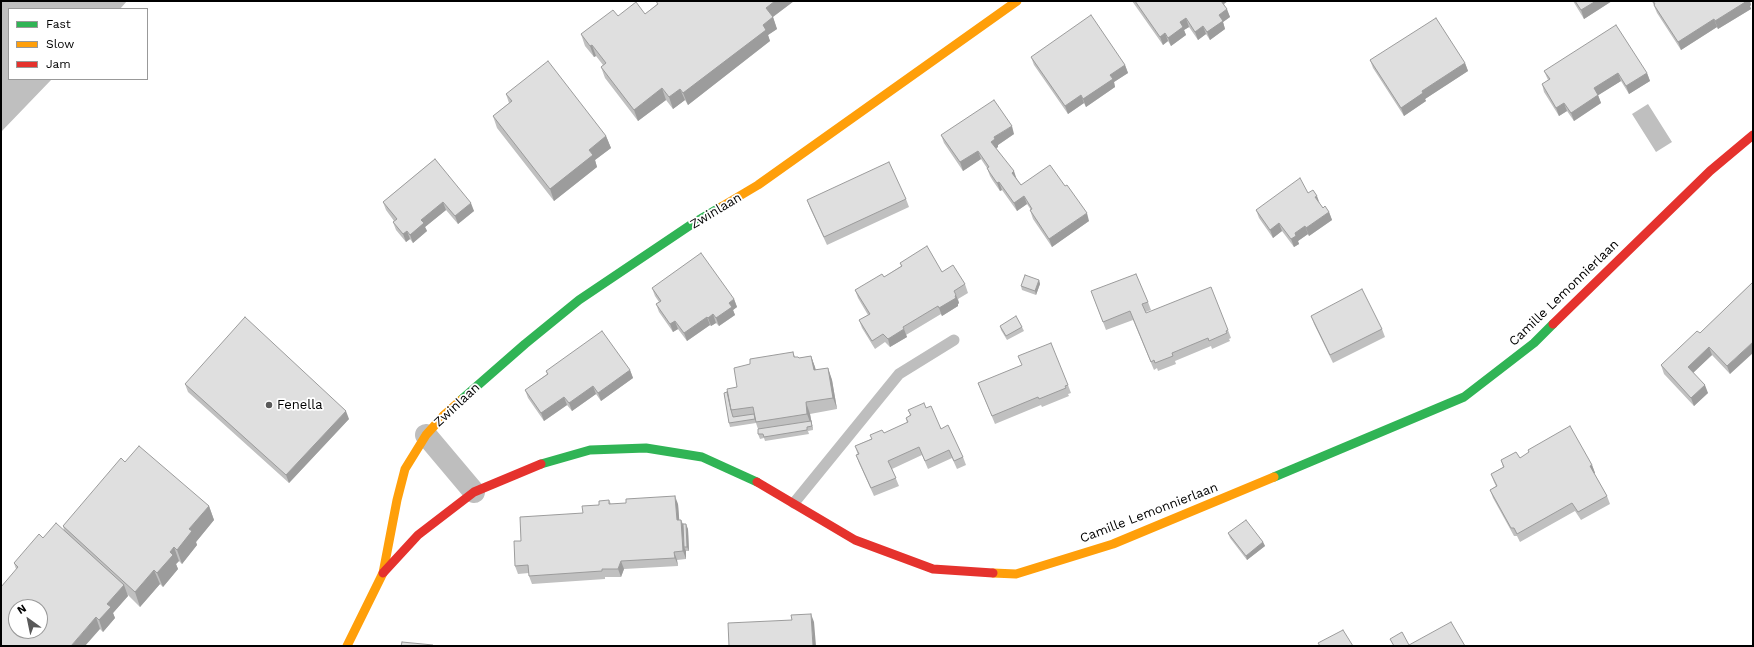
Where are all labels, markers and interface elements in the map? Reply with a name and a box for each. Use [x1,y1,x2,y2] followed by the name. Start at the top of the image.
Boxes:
[8,8,148,80] legend
[46,17,71,31] text: Fast
[46,37,74,51] text: Slow
[46,57,71,71] text: Jam
[688,190,744,232] street label: Zwinlaan
[1506,237,1622,349] street label: Camille Lemonnierlaan
[431,380,483,430] street label: Zwinlaan
[277,397,323,413] place label: Fenella
[264,400,274,410] marker: Fenella
[1078,479,1220,547] street label: Camille Lemonnierlaan
[8,599,48,639] north arrow
[15,602,29,617] text: N

